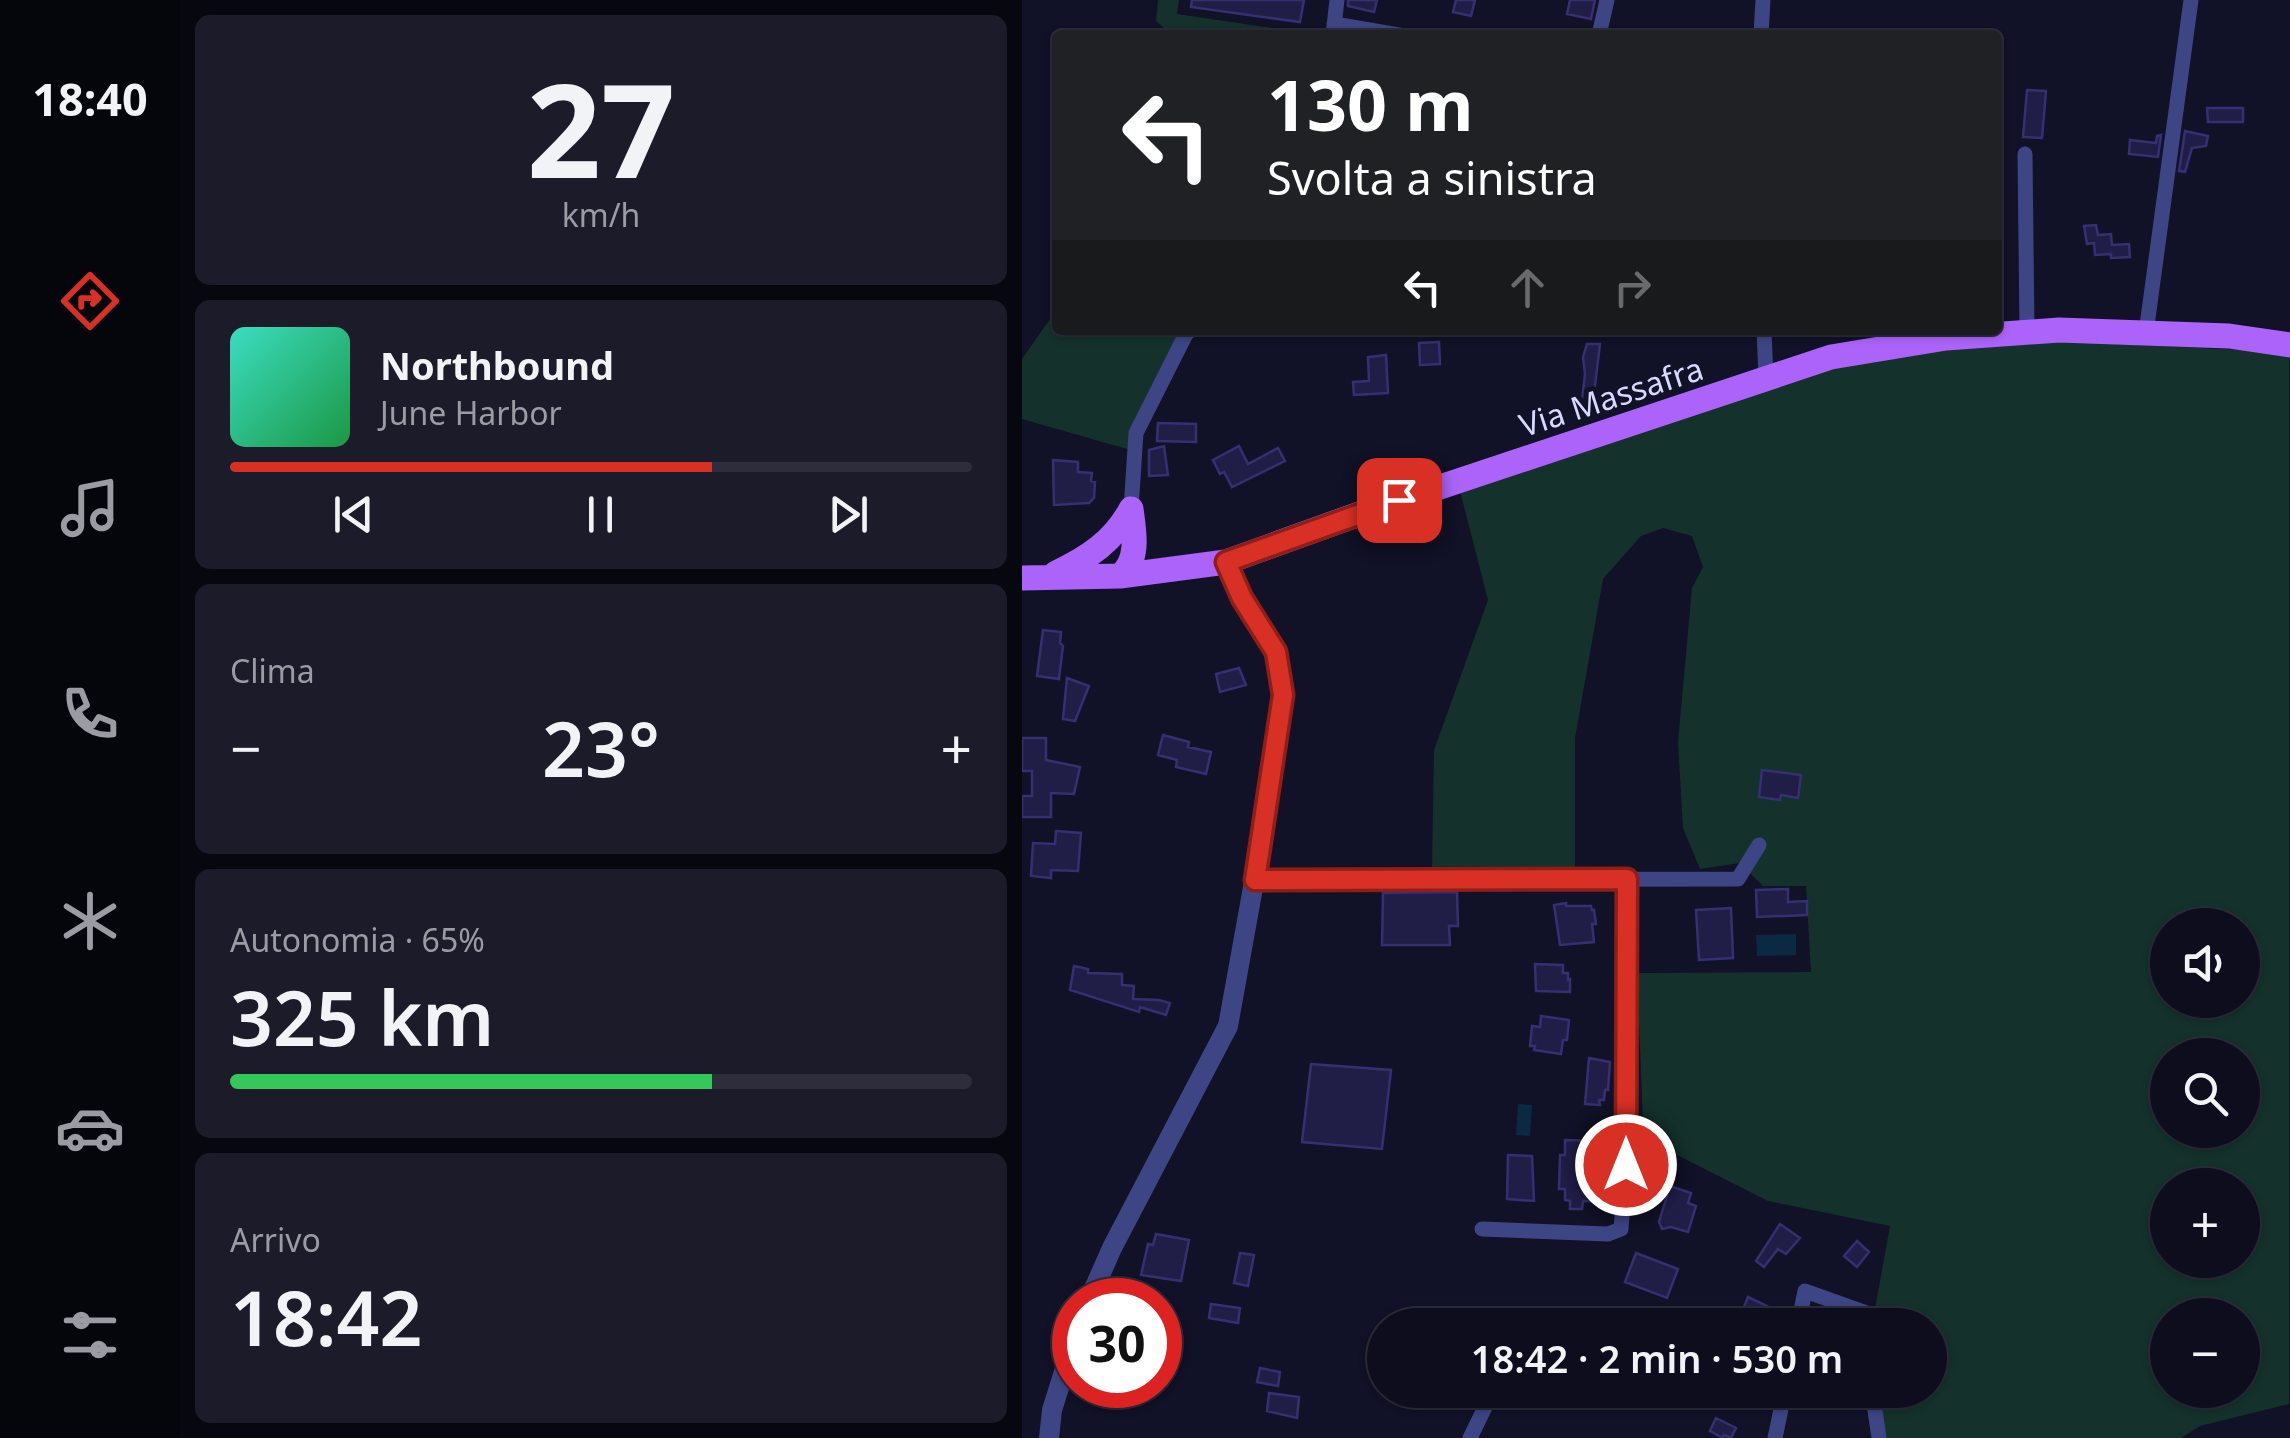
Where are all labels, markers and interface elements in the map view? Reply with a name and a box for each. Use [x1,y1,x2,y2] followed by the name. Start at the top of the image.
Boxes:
[527,39,675,216] text: 27
[1267,56,1474,152] text: 130 m
[32,68,148,129] text: 18:40
[1102,70,1232,200] icon: left
[1267,147,1597,208] text: Svolta a sinistra
[562,193,640,236] text: km/h
[1395,260,1450,315] icon: left
[1500,260,1555,315] icon: ahead
[1605,260,1660,315] icon: right
[55,266,125,336] icon: directions
[380,339,614,391] text: Northbound
[1514,346,1708,446] street label: Via Massafra
[380,391,562,434] text: June Harbor
[1357,458,1442,543] pin
[55,473,125,543] icon: music
[1372,473,1427,528] icon: arrive
[326,487,381,542] icon: previous
[573,487,628,542] icon: pause
[821,487,876,542] icon: next
[230,649,315,692] text: Clima
[55,679,125,749] icon: phone
[542,697,660,799] text: 23°
[230,710,261,785] text: −
[941,710,972,785] text: +
[55,886,125,956] icon: climate
[2150,908,2260,1408] map controls
[2150,908,2260,1018] button: sound
[230,918,485,961] text: Autonomia · 65%
[230,966,494,1068] text: 325 km
[2150,1038,2260,1148] button: search
[55,1093,125,1163] icon: car
[1574,1113,1678,1217] position arrow
[2150,1168,2260,1278] button: +
[230,1218,321,1261] text: Arrivo
[230,1266,422,1368] text: 18:42
[1052,1278,1182,1408] speed limit sign: 30
[2150,1298,2260,1408] button: −
[55,1300,125,1370] icon: filters
[1471,1332,1843,1384] text: 18:42 · 2 min · 530 m

